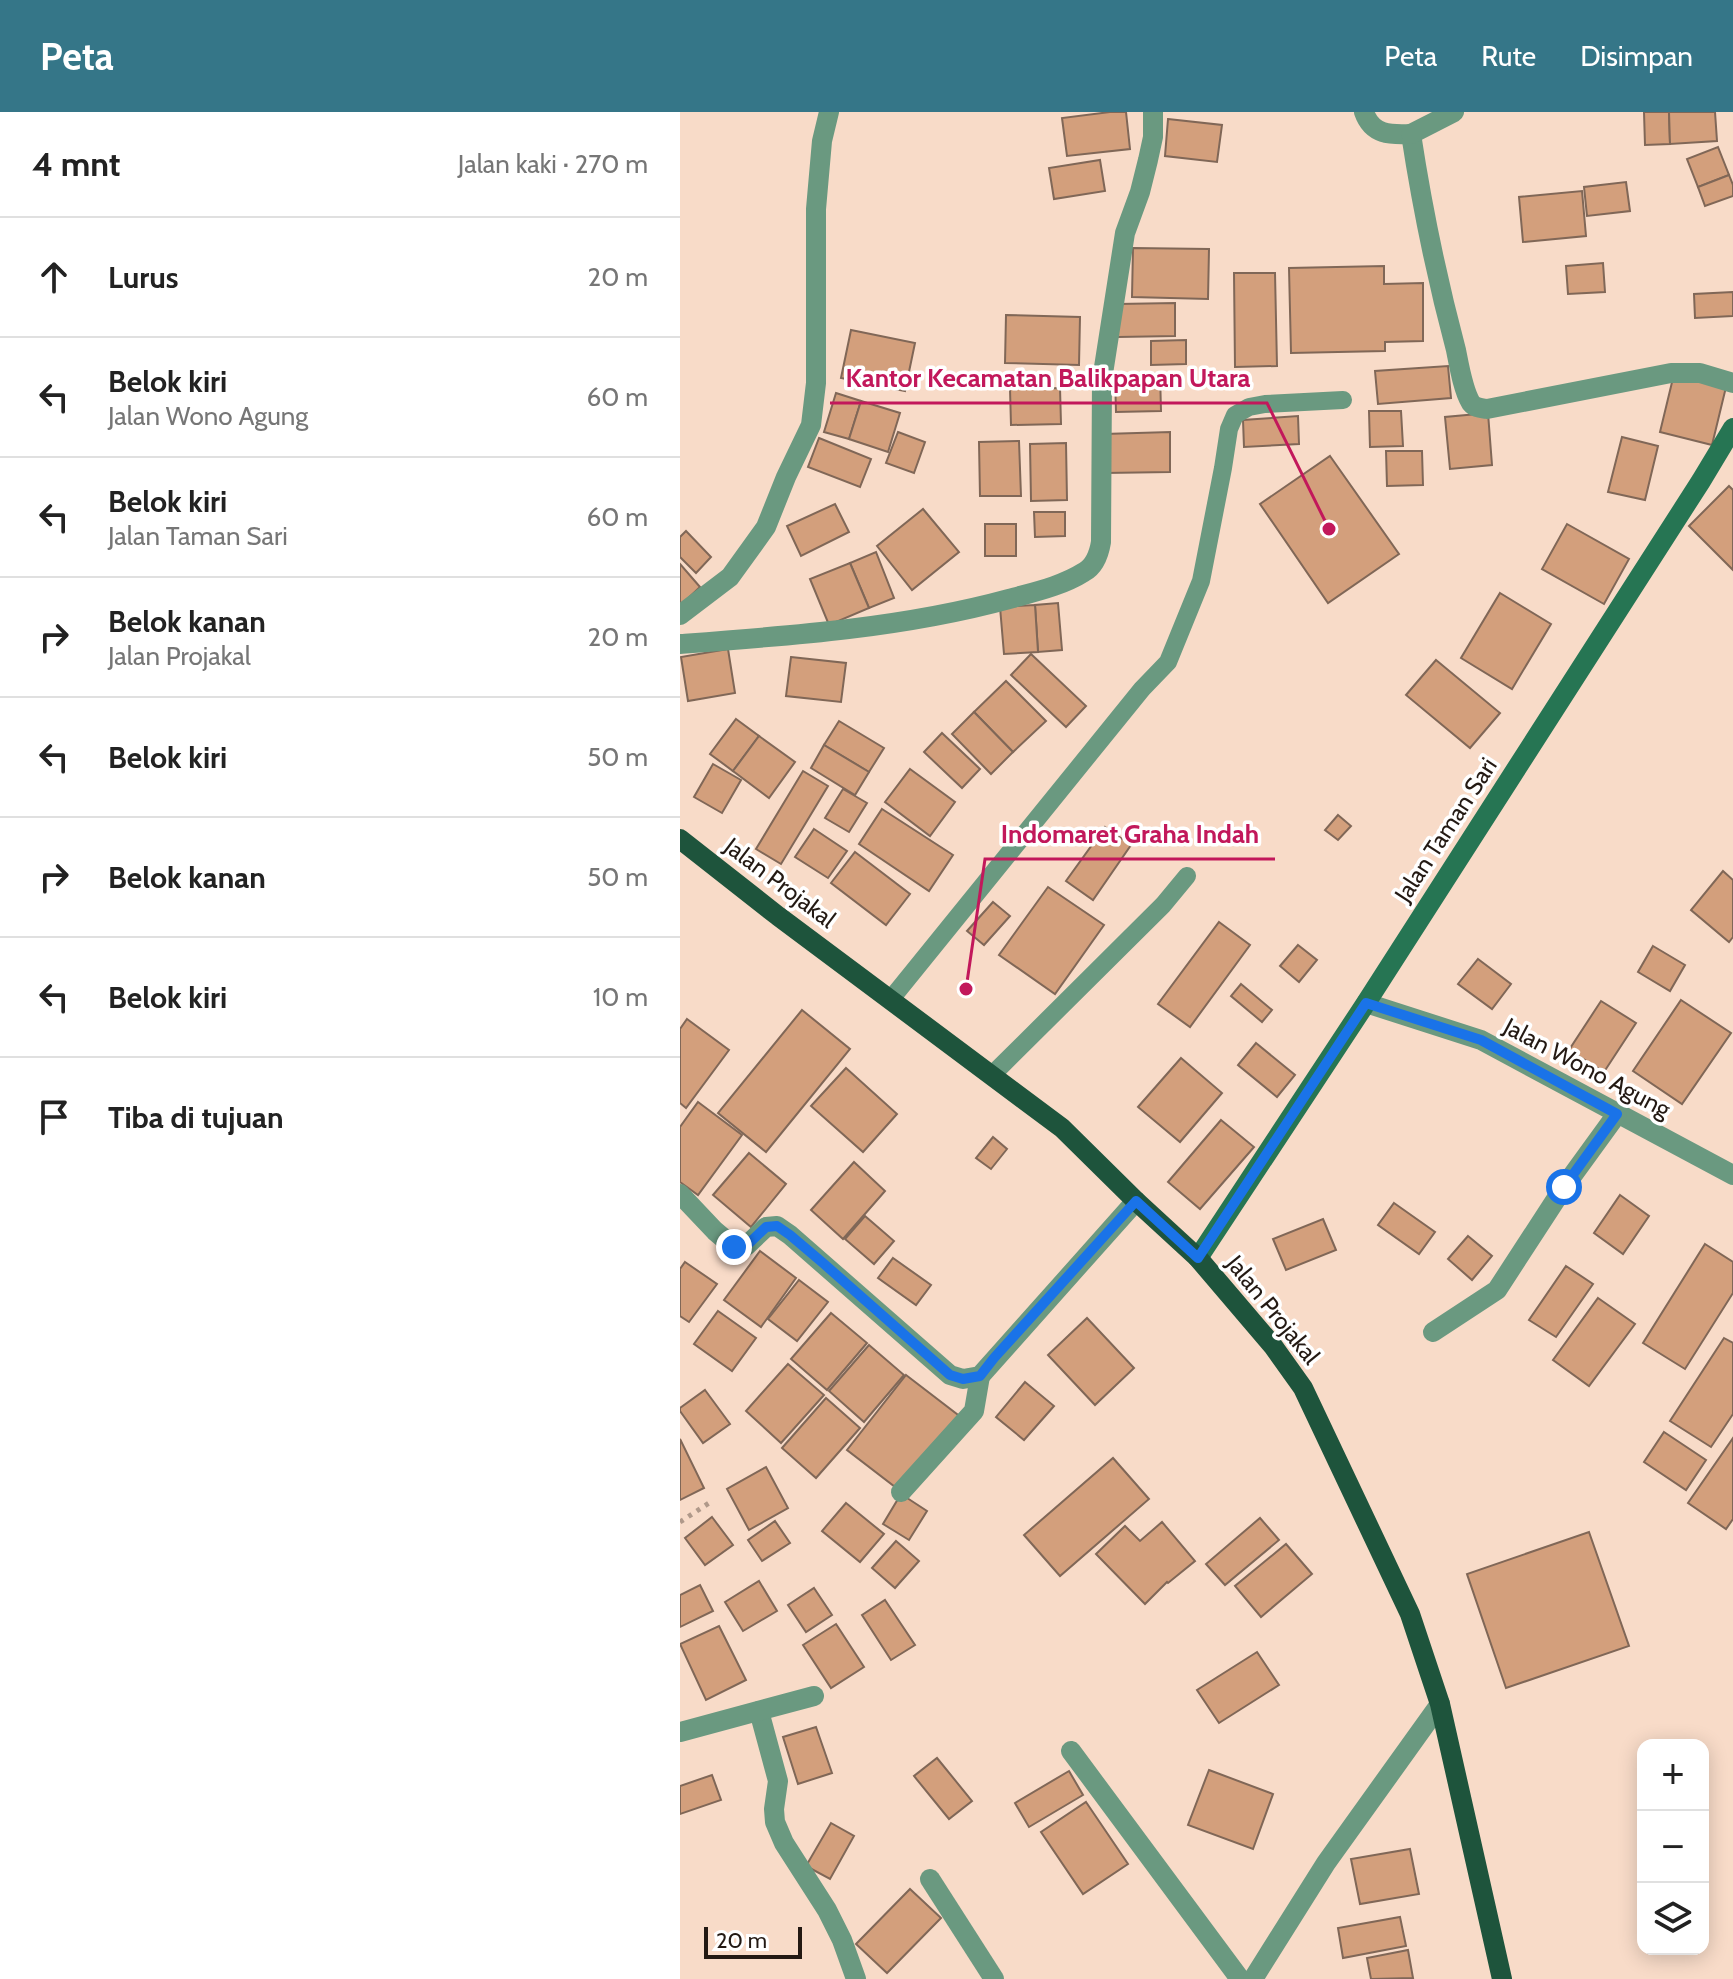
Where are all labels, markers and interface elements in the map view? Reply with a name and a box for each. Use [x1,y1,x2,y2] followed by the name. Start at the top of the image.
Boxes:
[40,33,114,80] text: Peta
[1384,39,1437,73] text: Peta
[1481,39,1536,73] text: Rute
[1580,39,1693,73] text: Disimpan
[32,143,121,185] text: 4 mnt
[458,148,648,180] text: Jalan kaki · 270 m
[32,255,76,299] icon: ahead
[108,259,179,296] text: Lurus
[588,261,648,293] text: 20 m
[830,353,1267,403] callout: Kantor Kecamatan Balikpapan Utara
[846,362,1251,394] text: Kantor Kecamatan Balikpapan Utara
[108,363,227,400] text: Belok kiri
[32,375,76,419] icon: left
[586,381,648,413] text: 60 m
[108,400,308,432] text: Jalan Wono Agung
[108,483,227,520] text: Belok kiri
[32,495,76,539] icon: left
[586,501,648,533] text: 60 m
[108,520,288,552] text: Jalan Taman Sari
[108,603,266,640] text: Belok kanan
[32,615,76,659] icon: right
[588,621,648,653] text: 20 m
[108,640,251,672] text: Jalan Projakal
[32,735,76,779] icon: left
[108,739,227,776] text: Belok kiri
[587,741,648,773] text: 50 m
[1388,752,1503,908] street label: Jalan Taman Sari
[985,809,1275,859] callout: Indomaret Graha Indah
[1001,818,1259,850] text: Indomaret Graha Indah
[718,831,842,934] street label: Jalan Projakal
[32,855,76,899] icon: right
[108,859,266,896] text: Belok kanan
[587,861,648,893] text: 50 m
[32,975,76,1019] icon: left
[108,979,227,1016] text: Belok kiri
[593,981,648,1013] text: 10 m
[1498,1011,1677,1124] street label: Jalan Wono Agung
[32,1095,76,1139] icon: arrive
[108,1099,284,1136] text: Tiba di tujuan
[1546,1169,1582,1205] route start
[716,1229,752,1265] route end
[1220,1249,1326,1370] street label: Jalan Projakal
[1637,1739,1709,1955] map controls
[1637,1739,1709,1811] button: +
[1637,1811,1709,1883] button: −
[1637,1883,1709,1955] button: layers
[704,1923,802,1959] scale bar
[716,1927,767,1954] text: 20 m

